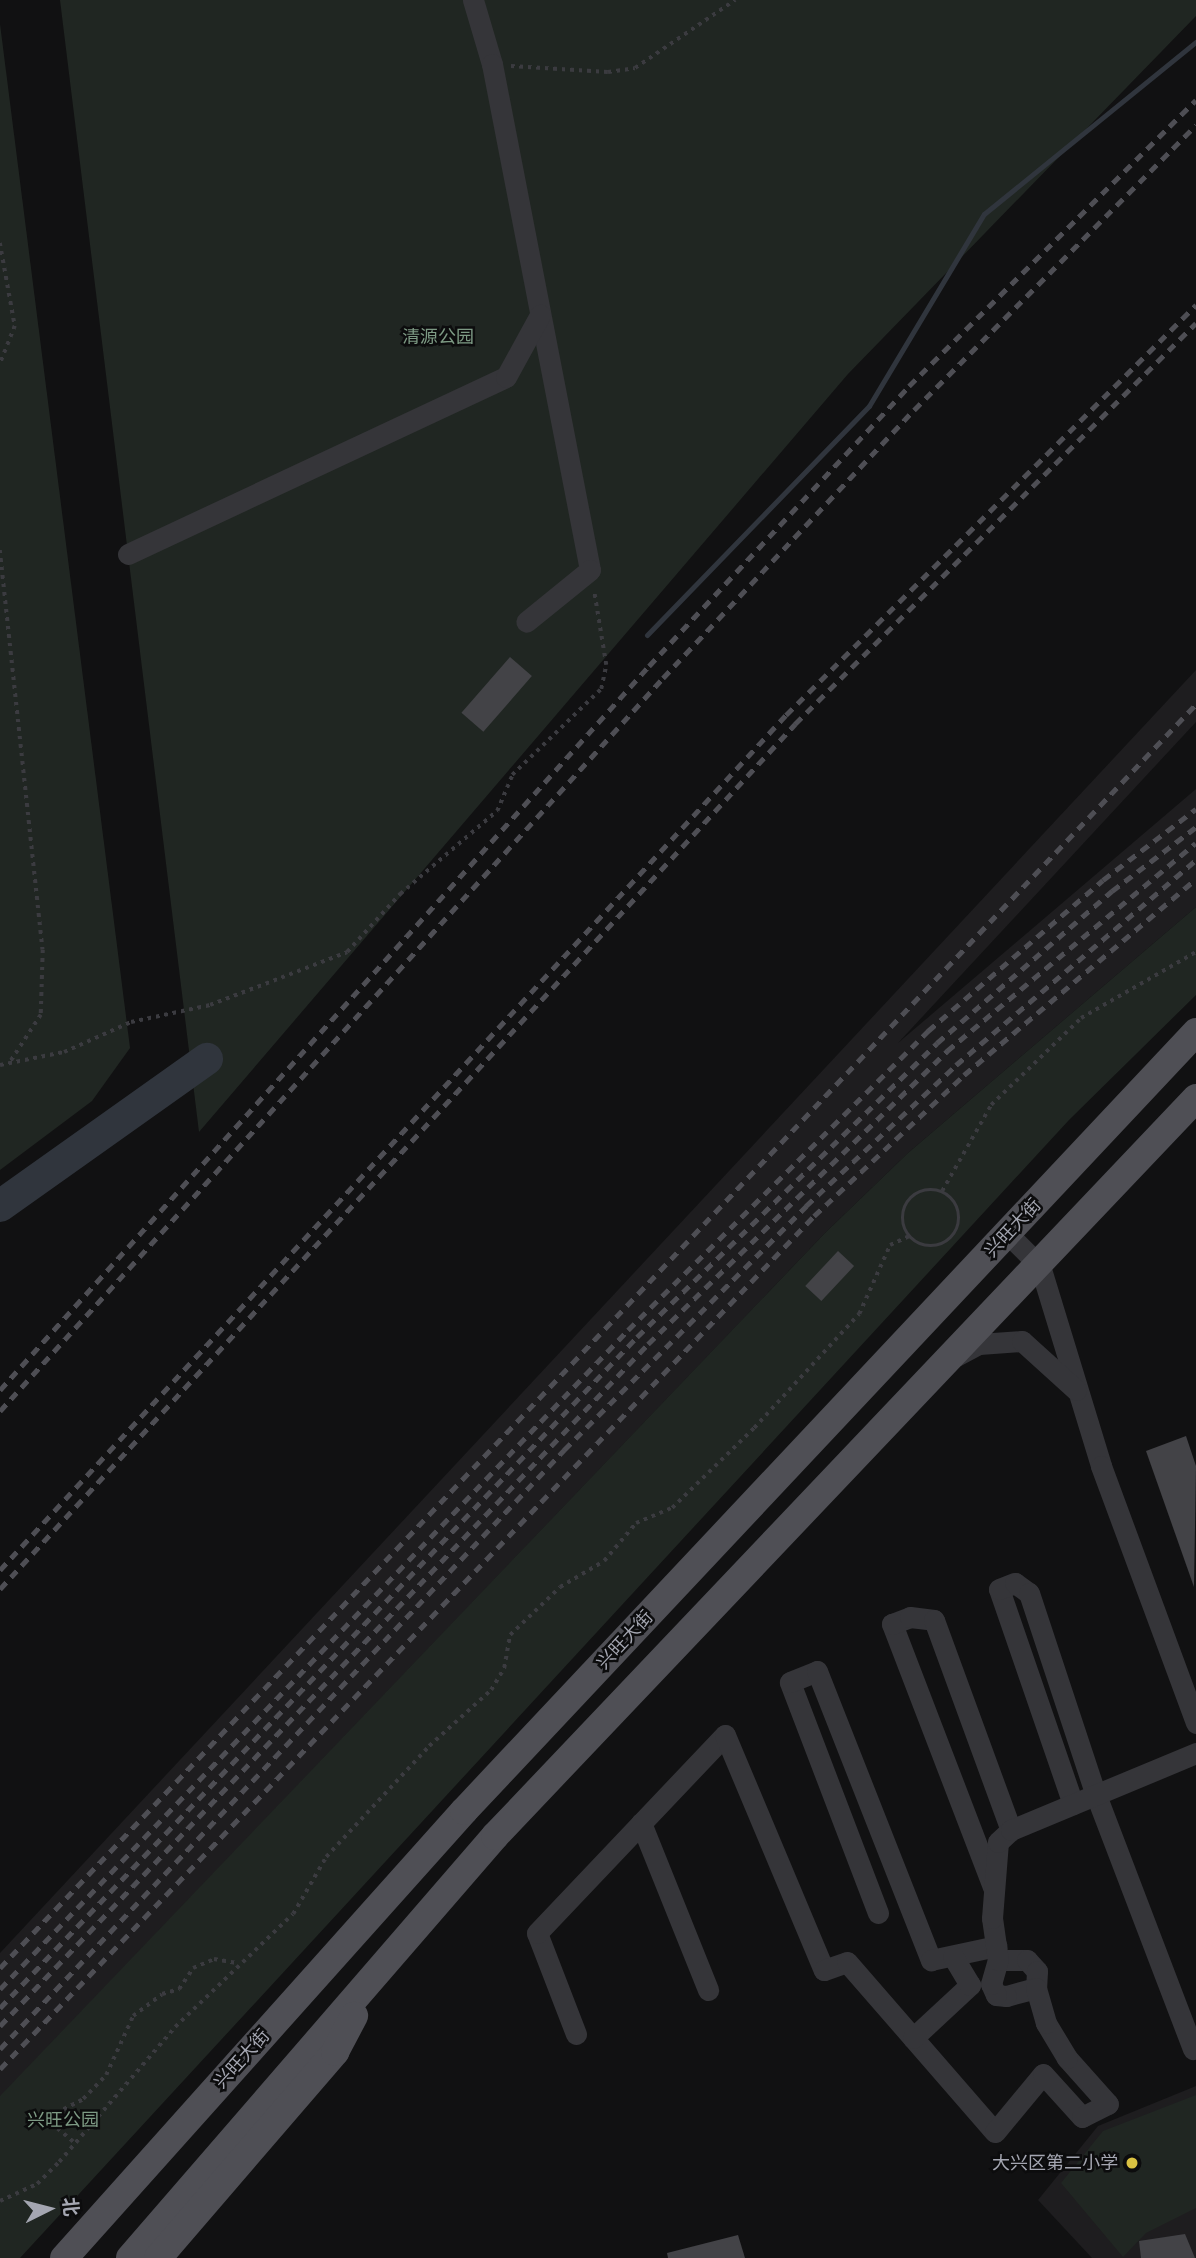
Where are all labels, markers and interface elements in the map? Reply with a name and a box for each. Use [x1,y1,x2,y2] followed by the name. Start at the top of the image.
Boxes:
[402,326,474,348] park label: 清源公园
[981,1194,1045,1262] street label: 兴旺大街
[593,1606,657,1674] street label: 兴旺大街
[210,2025,274,2093] street label: 兴旺大街
[27,2109,99,2131] park label: 兴旺公园
[992,2152,1118,2174] place label: 大兴区第二小学
[1124,2155,1140,2171] marker: 大兴区第二小学
[14,2174,84,2244] north arrow
[58,2196,83,2217] text: 北

